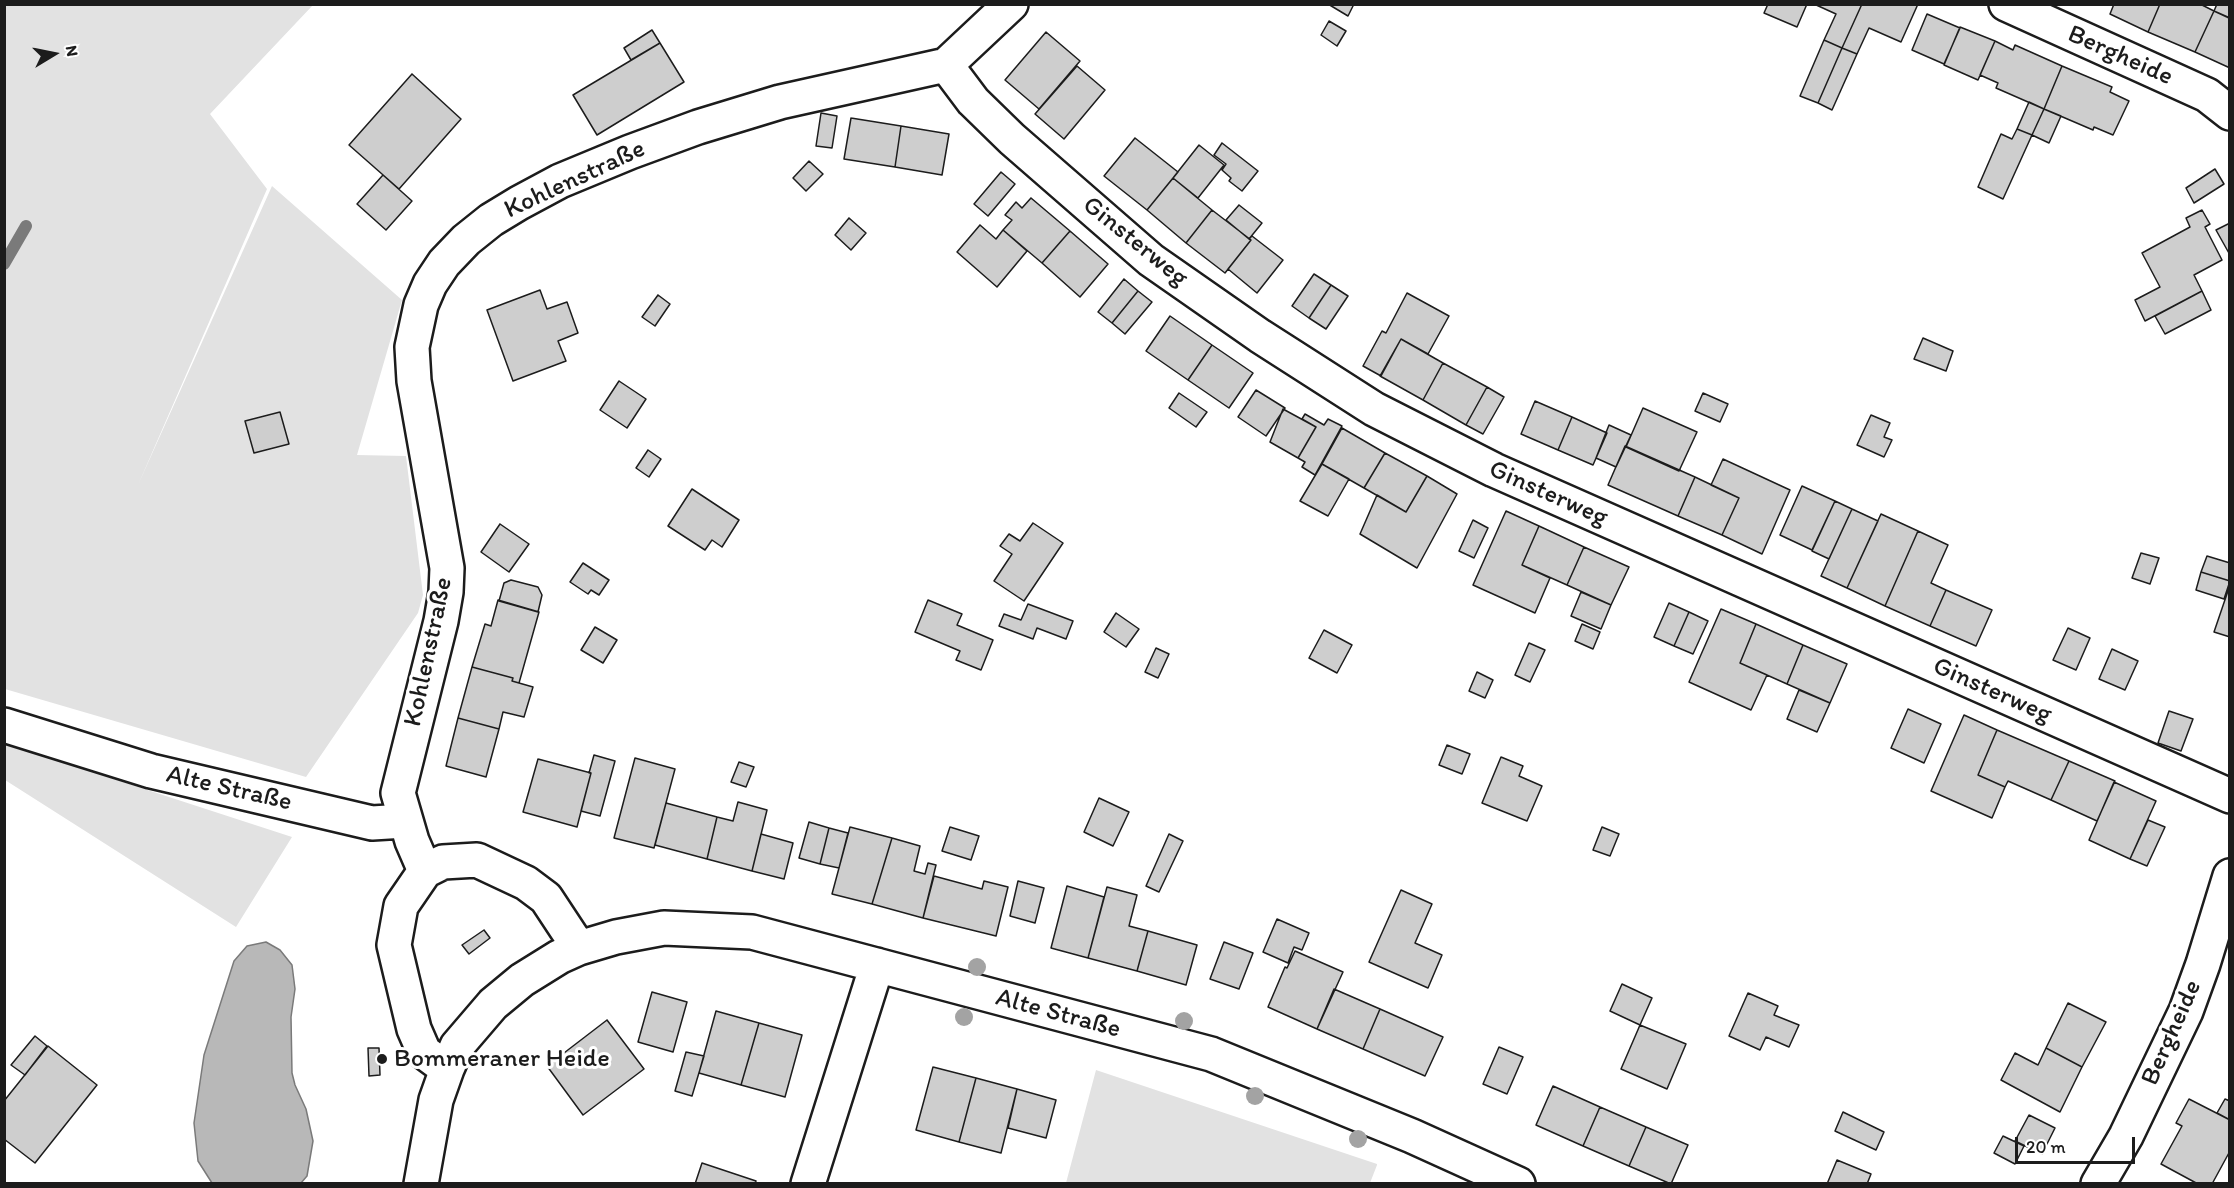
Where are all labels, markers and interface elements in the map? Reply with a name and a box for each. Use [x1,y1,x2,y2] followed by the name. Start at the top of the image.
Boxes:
[2062,19,2178,93] street label: Bergheide
[24,24,84,84] north arrow
[62,44,83,58] text: N
[500,134,650,226] street label: Kohlenstraße
[1076,190,1194,294] street label: Ginsterweg
[1484,454,1612,534] street label: Ginsterweg
[398,575,460,729] street label: Kohlenstraße
[1928,651,2056,731] street label: Ginsterweg
[163,759,295,819] street label: Alte Straße
[2135,975,2209,1091] street label: Bergheide
[992,982,1124,1046] street label: Alte Straße
[394,1043,610,1075] place label: Bommeraner Heide
[375,1052,389,1066] marker: Bommeraner Heide
[2018,1125,2138,1163] scale bar
[2026,1136,2066,1158] text: 20 m

